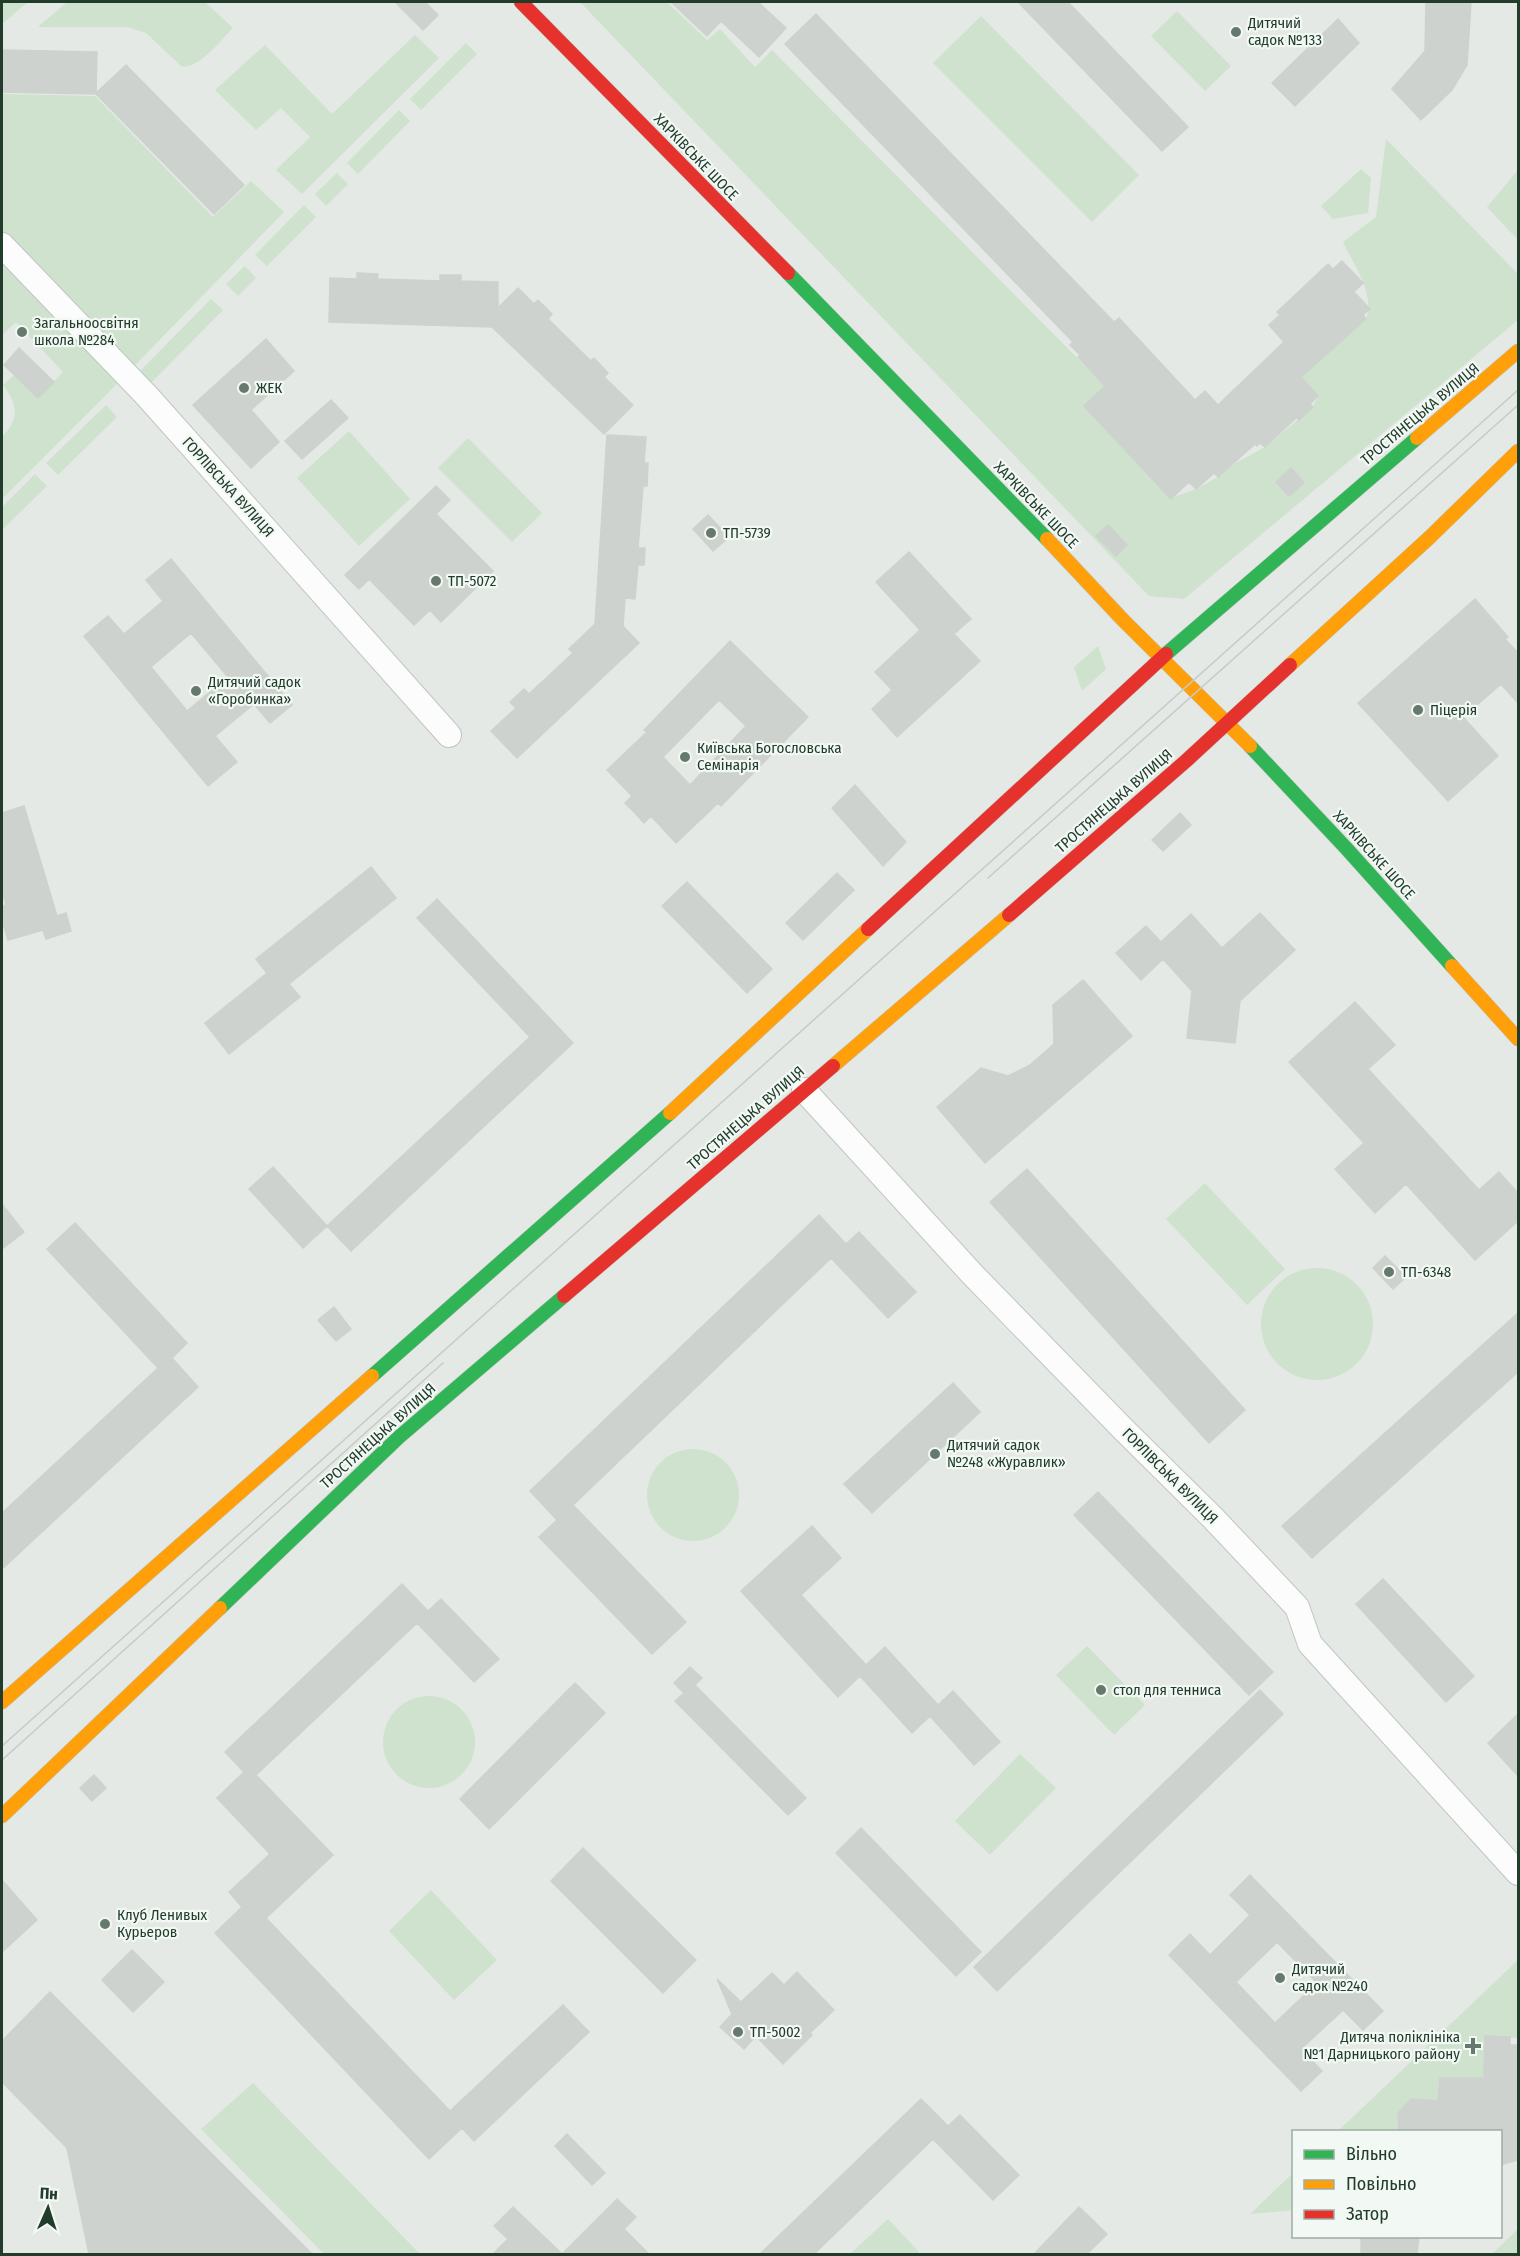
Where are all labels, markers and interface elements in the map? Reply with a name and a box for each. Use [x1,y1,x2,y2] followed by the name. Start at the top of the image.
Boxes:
[1247,14,1322,49] place label: Дитячий садок №133
[1229,25,1243,39] marker: Дитячий садок №133
[650,110,742,204] street label: ХАРКІВСЬКЕ ШОСЕ
[34,314,139,349] place label: Загальноосвітня школа №284
[15,325,29,339] marker: Загальноосвітня школа №284
[1357,359,1483,469] street label: ТРОСТЯНЕЦЬКА ВУЛИЦЯ
[256,379,282,397] place label: ЖЕК
[237,381,251,395] marker: ЖЕК
[178,433,278,541] street label: ГОРЛІВСЬКА ВУЛИЦЯ
[990,458,1082,552] street label: ХАРКІВСЬКЕ ШОСЕ
[723,524,771,542] place label: ТП-5739
[704,526,718,540] marker: ТП-5739
[448,572,497,590] place label: ТП-5072
[429,574,443,588] marker: ТП-5072
[207,673,301,708] place label: Дитячий садок «Горобинка»
[189,684,203,698] marker: Дитячий садок «Горобинка»
[1430,701,1477,719] place label: Піцерія
[1411,703,1425,717] marker: Піцерія
[697,739,842,774] place label: Київська Богословська Семінарія
[1052,745,1176,857] street label: ТРОСТЯНЕЦЬКА ВУЛИЦЯ
[678,750,692,764] marker: Київська Богословська Семінарія
[1329,807,1419,903] street label: ХАРКІВСЬКЕ ШОСЕ
[684,1062,808,1174] street label: ТРОСТЯНЕЦЬКА ВУЛИЦЯ
[1401,1263,1451,1281] place label: ТП-6348
[1382,1265,1396,1279] marker: ТП-6348
[317,1379,439,1493] street label: ТРОСТЯНЕЦЬКА ВУЛИЦЯ
[1118,1424,1222,1528] street label: ГОРЛІВСЬКА ВУЛИЦЯ
[946,1436,1066,1471] place label: Дитячий садок №248 «Журавлик»
[928,1447,942,1461] marker: Дитячий садок №248 «Журавлик»
[1113,1681,1221,1699] place label: стол для тенниса
[1094,1683,1108,1697] marker: стол для тенниса
[117,1906,208,1941] place label: Клуб Ленивых Курьеров
[98,1917,112,1931] marker: Клуб Ленивых Курьеров
[1291,1960,1368,1995] place label: Дитячий садок №240
[1273,1971,1287,1985] marker: Дитячий садок №240
[750,2023,801,2041] place label: ТП-5002
[731,2025,745,2039] marker: ТП-5002
[1303,2028,1460,2063] place label: Дитяча поліклініка №1 Дарницького району
[1464,2037,1482,2055] marker: Дитяча поліклініка №1 Дарницького району
[1292,2130,1502,2238] legend
[1346,2143,1397,2165] text: Вільно
[1346,2173,1417,2195] text: Повільно
[18,2178,78,2238] north arrow
[39,2184,58,2203] text: Пн
[1346,2203,1389,2225] text: Затор

